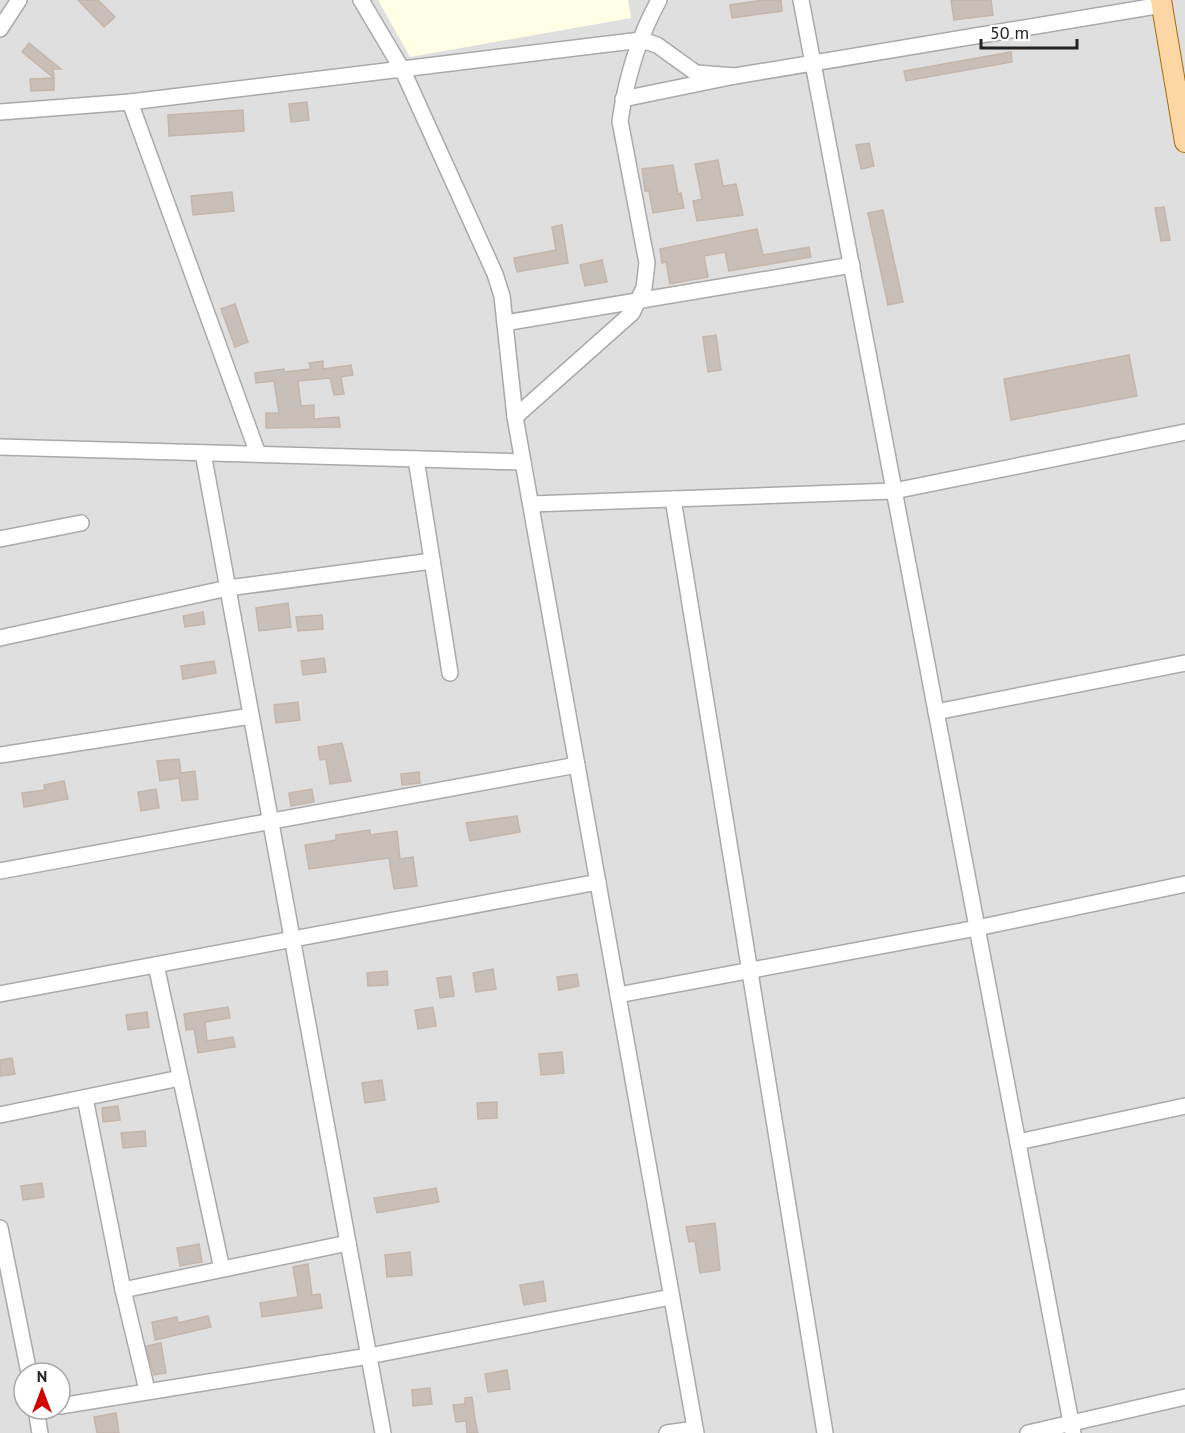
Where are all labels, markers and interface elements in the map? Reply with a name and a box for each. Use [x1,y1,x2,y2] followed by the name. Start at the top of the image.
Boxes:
[981,12,1077,50] scale bar
[990,21,1029,44] text: 50 m
[12,1361,72,1421] north arrow
[37,1366,47,1386] text: N

